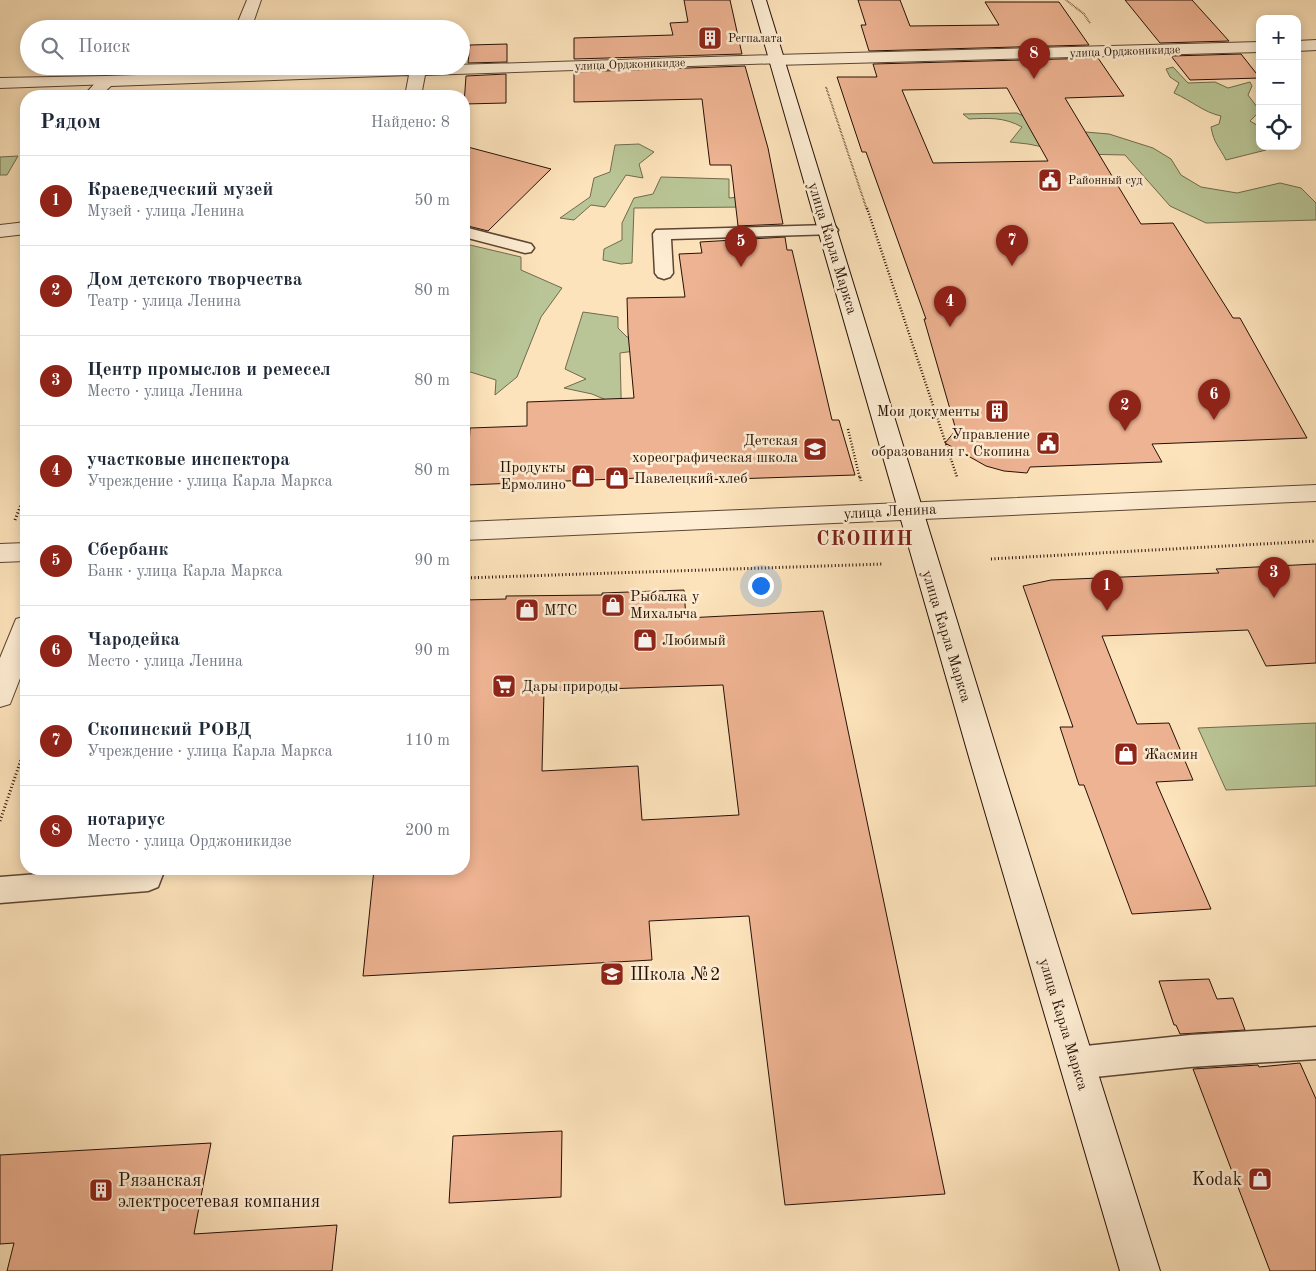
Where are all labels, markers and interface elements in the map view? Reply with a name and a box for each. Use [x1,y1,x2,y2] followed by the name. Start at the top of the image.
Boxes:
[1256,15,1301,150] map controls
[1256,15,1301,60] button: +
[20,20,470,75] search box
[697,25,723,51] building icon: Регпалата
[728,33,782,45] place label: Регпалата
[38,34,66,62] icon: search
[78,38,130,57] text: Поиск
[1018,38,1050,79] pin: 8
[1069,44,1181,60] street label: улица Орджоникидзе
[574,57,686,73] street label: улица Орджоникидзе
[1256,60,1301,105] button: −
[1256,105,1301,150] button: locate
[40,112,101,133] text: Рядом
[371,115,450,131] text: Найдено: 8
[1037,167,1063,193] public building icon: Районный суд
[1068,175,1142,187] place label: Районный суд
[87,181,273,200] text: Краеведческий музей
[804,181,859,317] street label: улица Карла Маркса
[51,193,61,209] text: 1
[414,193,450,209] text: 50 m
[87,204,245,220] text: Музей · улица Ленина
[996,225,1028,266] pin: 7
[725,226,757,267] pin: 5
[87,271,302,290] text: Дом детского творчества
[51,283,61,299] text: 2
[414,283,450,299] text: 80 m
[934,286,966,327] pin: 4
[87,294,241,310] text: Театр · улица Ленина
[87,361,331,380] text: Центр промыслов и ремесел
[51,373,61,389] text: 3
[414,373,450,389] text: 80 m
[1198,379,1230,420] pin: 6
[87,384,243,400] text: Место · улица Ленина
[1109,390,1141,431] pin: 2
[984,398,1010,424] building icon: Мои документы
[877,405,980,420] place label: Мои документы
[871,428,1031,460] place label: Управление образования г. Скопина
[1035,430,1061,456] public building icon: Управление образования г. Скопина
[632,434,799,466] place label: Детская хореографическая школа
[802,436,828,462] school or university icon: Детская хореографическая школа
[87,451,290,470] text: участковые инспектора
[500,461,566,493] place label: Продукты Ермолино
[51,463,61,479] text: 4
[414,463,450,479] text: 80 m
[570,463,596,489] shop icon: Продукты Ермолино
[604,465,630,491] shop icon: Павелецкий хлеб
[634,472,748,487] place label: Павелецкий хлеб
[87,474,333,490] text: Учреждение · улица Карла Маркса
[843,503,938,522] street label: улица Ленина
[816,530,914,550] district label: СКОПИН
[87,541,169,560] text: Сбербанк
[51,553,61,569] text: 5
[414,553,450,569] text: 90 m
[1258,557,1290,598] pin: 3
[87,564,283,580] text: Банк · улица Карла Маркса
[918,569,973,705] street label: улица Карла Маркса
[1091,570,1123,611] pin: 1
[748,573,774,599] your location
[630,590,700,622] place label: Рыбалка у Михалыча
[600,592,626,618] shop icon: Рыбалка у Михалыча
[514,597,540,623] shop icon: МТС
[544,604,577,619] place label: МТС
[632,627,658,653] shop icon: Любимый
[87,631,180,650] text: Чародейка
[662,634,726,649] place label: Любимый
[51,643,61,659] text: 6
[414,643,450,659] text: 90 m
[87,654,243,670] text: Место · улица Ленина
[491,673,517,699] supermarket icon: Дары природы
[522,680,619,695] place label: Дары природы
[87,721,251,740] text: Скопинский РОВД
[51,733,61,749] text: 7
[405,733,450,749] text: 110 m
[1113,741,1139,767] shop icon: Жасмин
[87,744,333,760] text: Учреждение · улица Карла Маркса
[1144,748,1198,763] place label: Жасмин
[87,811,165,830] text: нотариус
[51,823,61,839] text: 8
[405,823,450,839] text: 200 m
[87,834,292,850] text: Место · улица Орджоникидзе
[1035,957,1090,1093] street label: улица Карла Маркса
[599,961,625,987] school or university icon: Школа №2
[630,966,720,984] place label: Школа №2
[1247,1166,1273,1192] shop icon: Kodak
[1192,1171,1242,1189] place label: Kodak
[118,1172,320,1211] place label: Рязанская электросетевая компания
[88,1177,114,1203] building icon: Рязанская электросетевая компания

